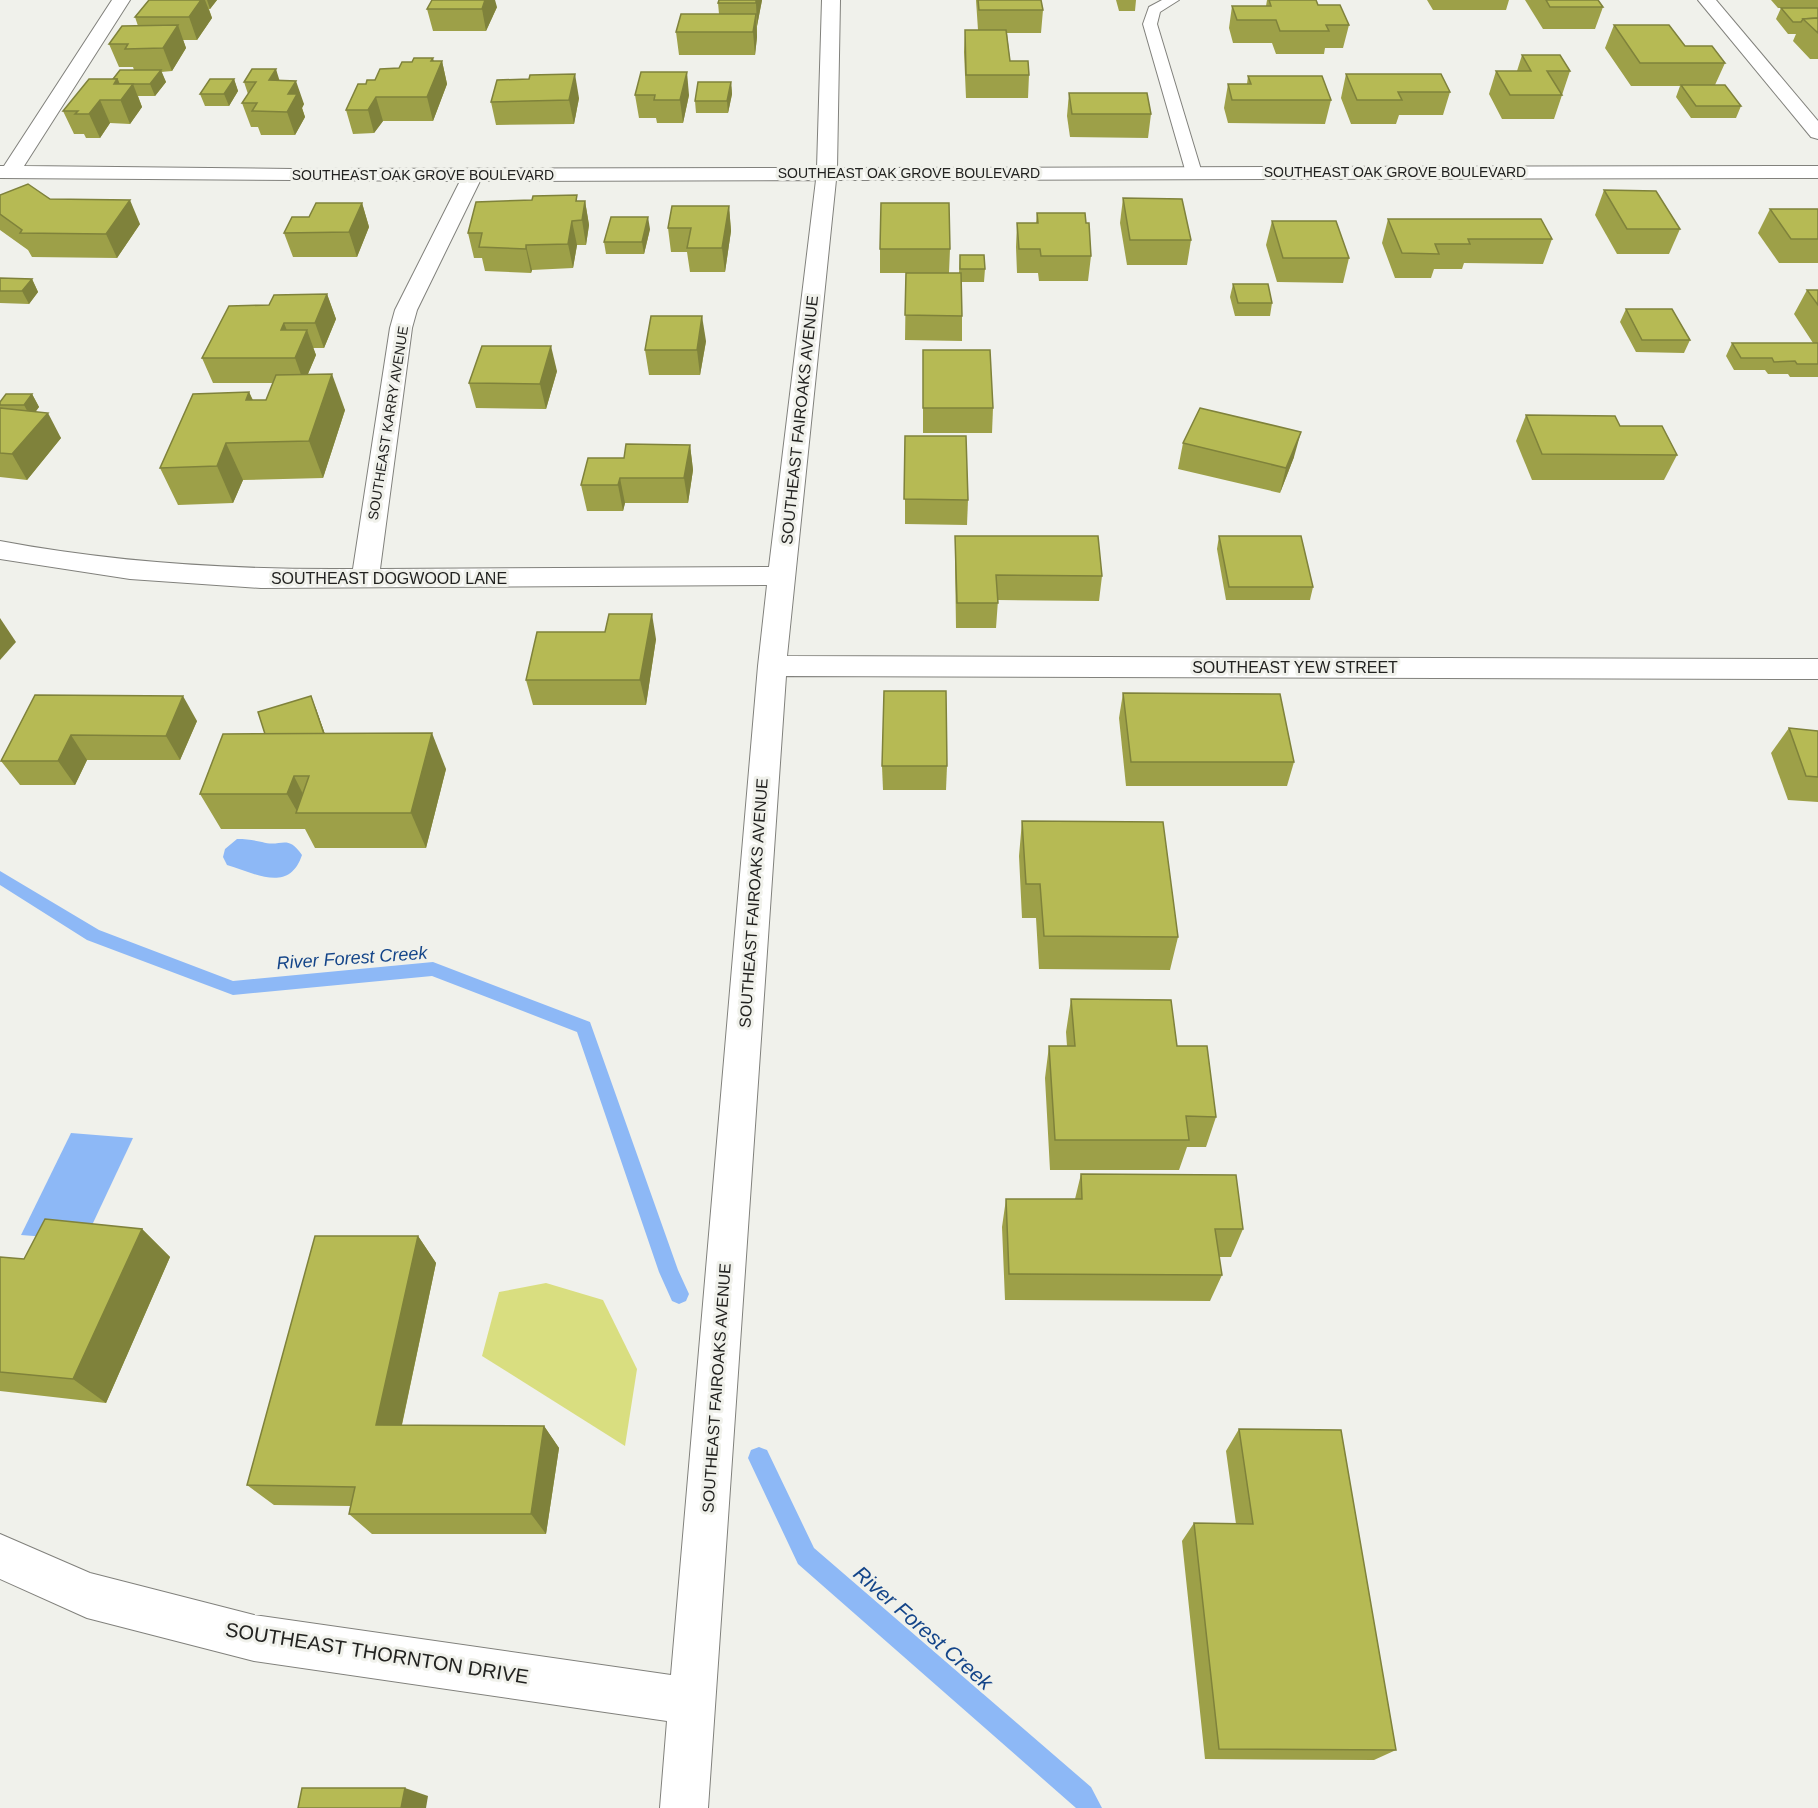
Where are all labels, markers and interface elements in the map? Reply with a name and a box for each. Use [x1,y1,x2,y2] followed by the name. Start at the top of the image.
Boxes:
[1264,164,1526,180] street label: SOUTHEAST OAK GROVE BOULEVARD
[778,165,1040,181] street label: SOUTHEAST OAK GROVE BOULEVARD
[292,167,554,183] street label: SOUTHEAST OAK GROVE BOULEVARD
[778,295,821,545] street label: SOUTHEAST FAIROAKS AVENUE
[365,325,411,521] street label: SOUTHEAST KARRY AVENUE
[271,570,507,587] street label: SOUTHEAST DOGWOOD LANE
[1192,659,1398,676] street label: SOUTHEAST YEW STREET
[736,778,771,1028] street label: SOUTHEAST FAIROAKS AVENUE
[276,943,429,973] water label: River Forest Creek
[699,1263,734,1513] street label: SOUTHEAST FAIROAKS AVENUE
[849,1561,998,1695] water label: River Forest Creek
[224,1618,530,1688] street label: SOUTHEAST THORNTON DRIVE

